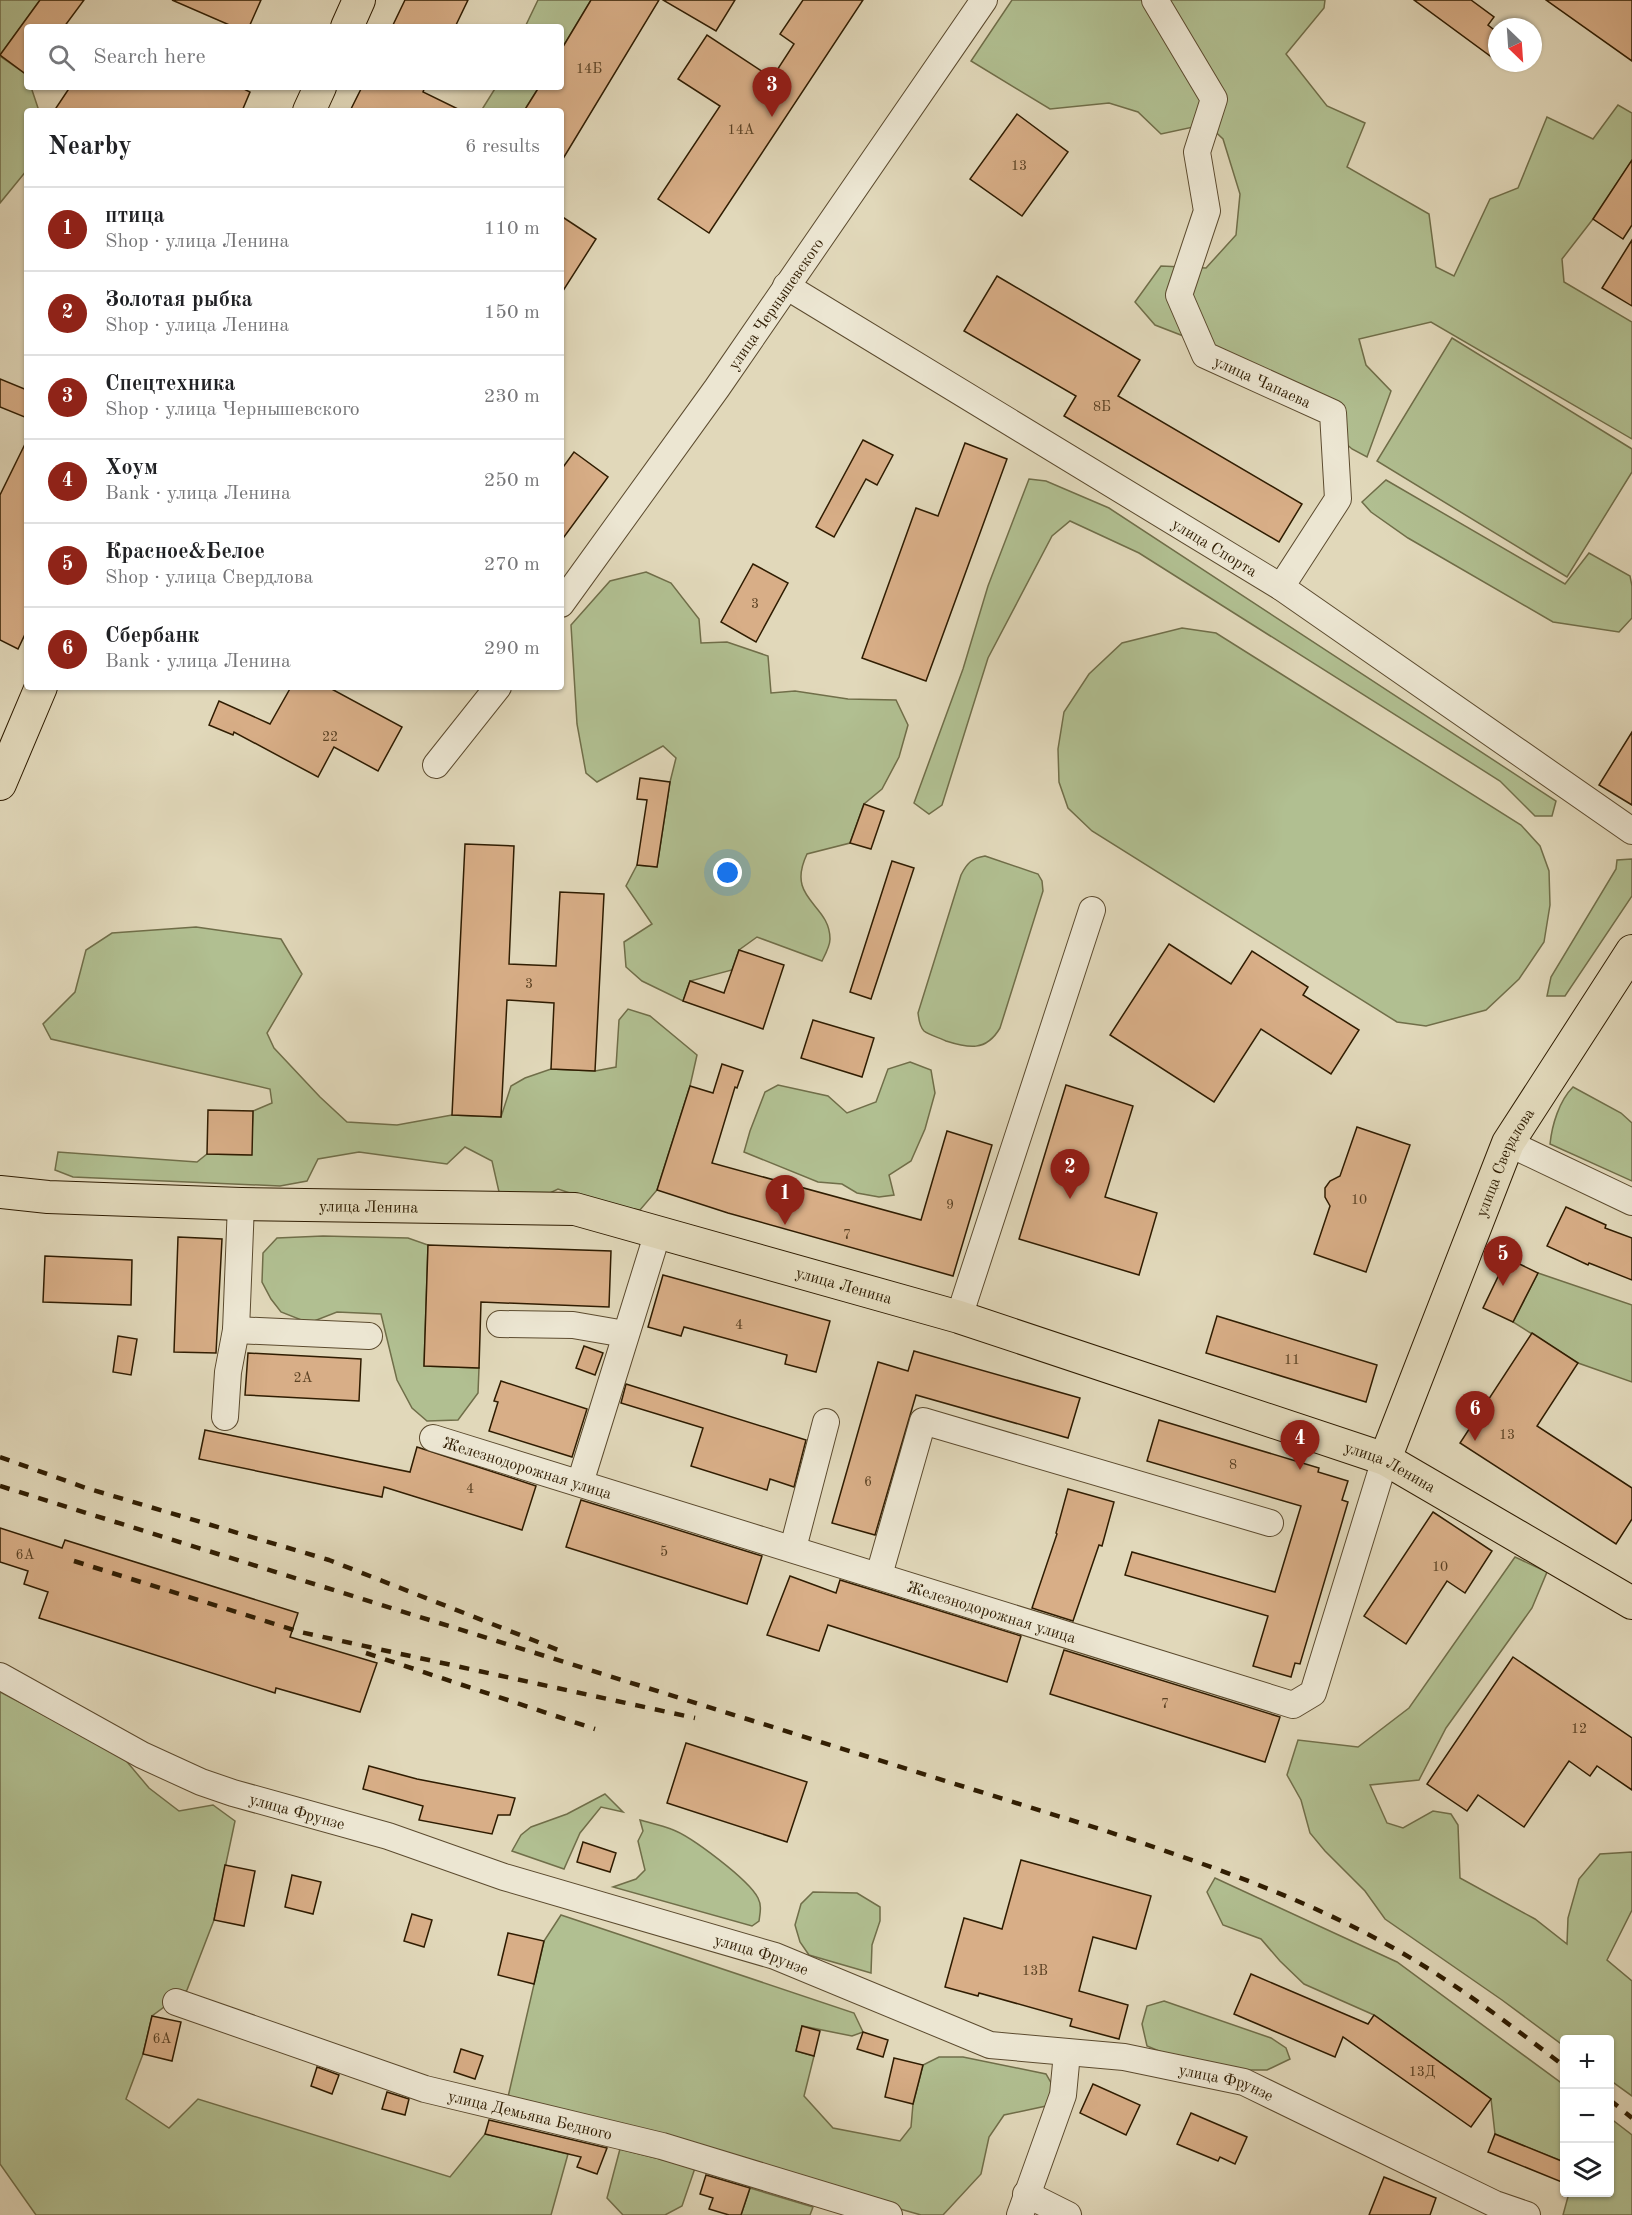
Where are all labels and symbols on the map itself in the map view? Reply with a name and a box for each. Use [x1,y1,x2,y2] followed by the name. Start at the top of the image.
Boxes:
[1488,18,1542,72] north arrow
[576,62,602,76] house number: 14Б
[752,68,792,117] pin: 3
[728,123,755,137] house number: 14А
[1011,159,1027,173] house number: 13
[726,236,828,373] street label: улица Чернышевского
[1211,354,1313,412] street label: улица Чапаева
[1093,400,1111,414] house number: 8Б
[1168,517,1259,581] street label: улица Спорта
[751,597,759,611] house number: 3
[322,730,338,744] house number: 22
[713,858,742,887] your location
[525,977,533,991] house number: 3
[1474,1106,1538,1220] street label: улица Свердлова
[1050,1150,1090,1199] pin: 2
[766,1176,804,1225] pin: 1
[1351,1193,1367,1207] house number: 10
[946,1198,954,1212] house number: 9
[319,1199,418,1217] street label: улица Ленина
[843,1228,851,1242] house number: 7
[1484,1236,1522,1286] pin: 5
[794,1265,894,1308] street label: улица Ленина
[735,1318,743,1332] house number: 4
[1284,1353,1300,1367] house number: 11
[294,1371,313,1385] house number: 2А
[1456,1392,1494,1441] pin: 6
[1280,1420,1320,1470] pin: 4
[1499,1428,1515,1442] house number: 13
[440,1436,614,1503] street label: Железнодорожная улица
[1342,1440,1438,1497] street label: улица Ленина
[1229,1458,1237,1472] house number: 8
[864,1475,872,1489] house number: 6
[466,1482,474,1496] house number: 4
[660,1545,668,1559] house number: 5
[16,1548,35,1562] house number: 6А
[1432,1560,1448,1574] house number: 10
[905,1580,1078,1647] street label: Железнодорожная улица
[1161,1697,1169,1711] house number: 7
[1571,1722,1587,1736] house number: 12
[247,1792,346,1834] street label: улица Фрунзе
[712,1933,810,1979] street label: улица Фрунзе
[1022,1964,1048,1978] house number: 13В
[153,2032,172,2046] house number: 6А
[1177,2063,1275,2105] street label: улица Фрунзе
[1409,2065,1435,2079] house number: 13Д
[446,2089,613,2144] street label: улица Демьяна Бедного

